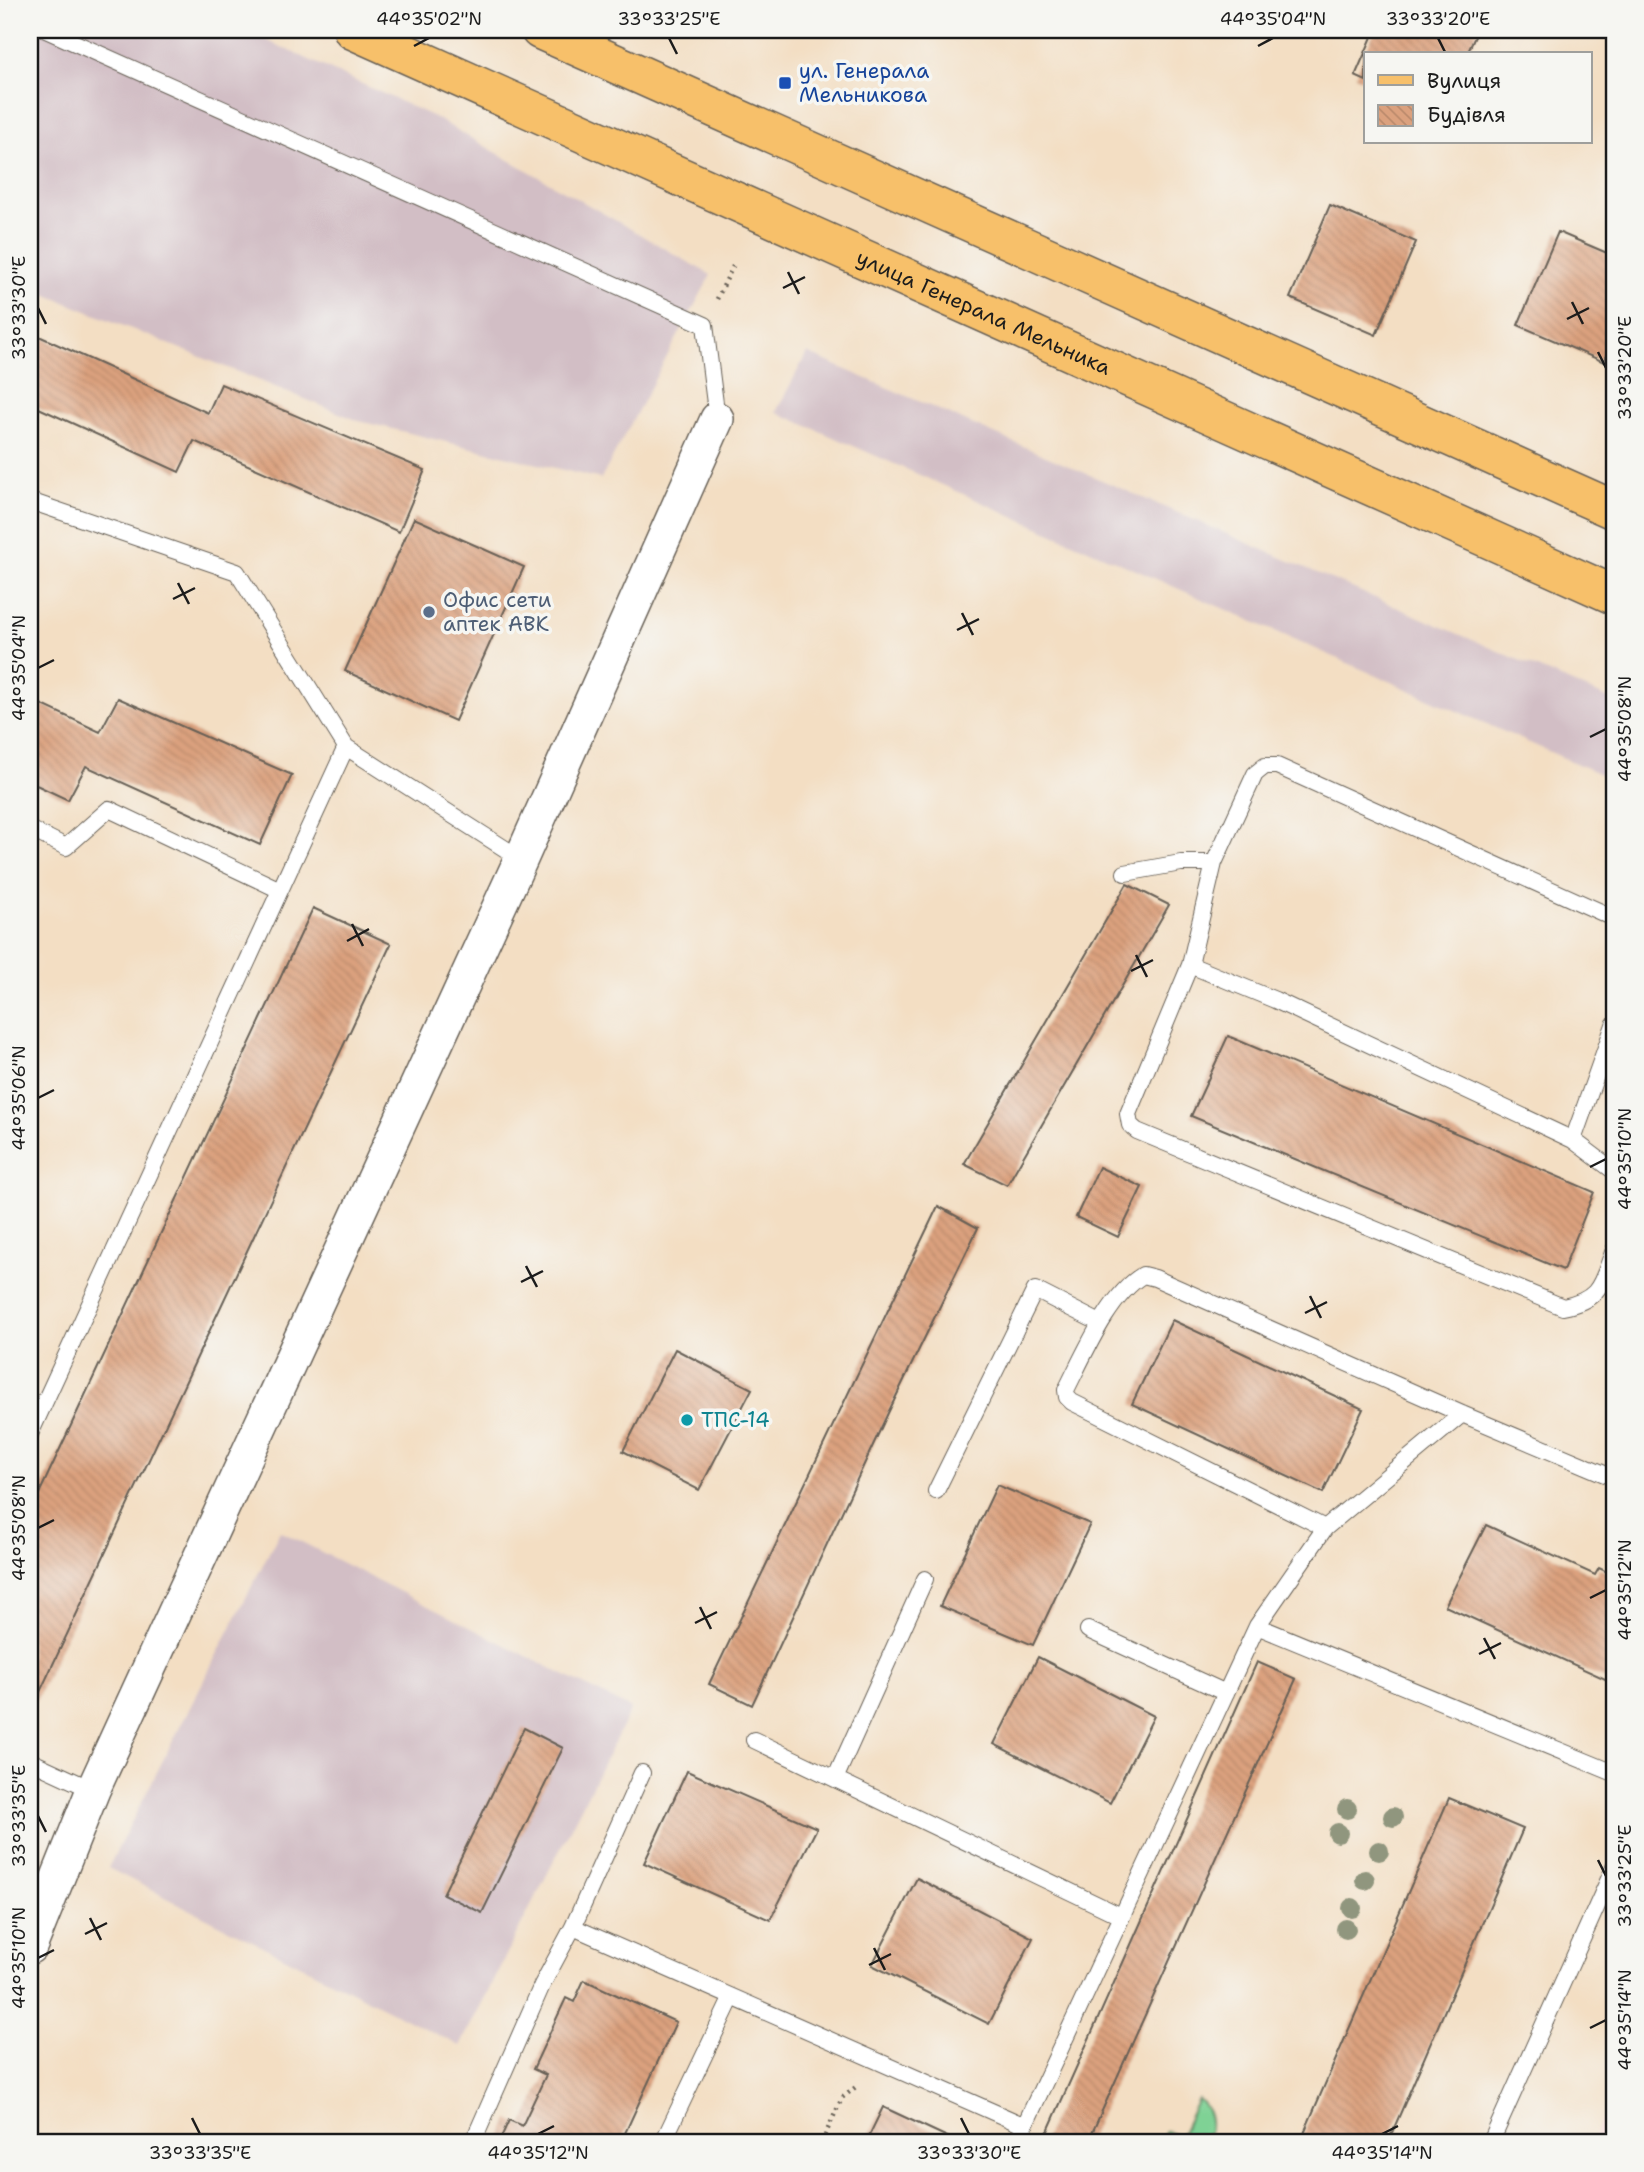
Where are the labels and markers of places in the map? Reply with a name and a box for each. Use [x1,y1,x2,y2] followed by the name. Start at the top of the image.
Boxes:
[799,57,929,109] place label: ул. Генерала Мельникова
[777,75,793,91] marker: ул. Генерала Мельникова
[443,586,552,638] place label: Офис сети аптек АВК
[421,604,437,620] marker: Офис сети аптек АВК
[701,1406,770,1434] place label: ТПС-14
[679,1412,695,1428] marker: ТПС-14

